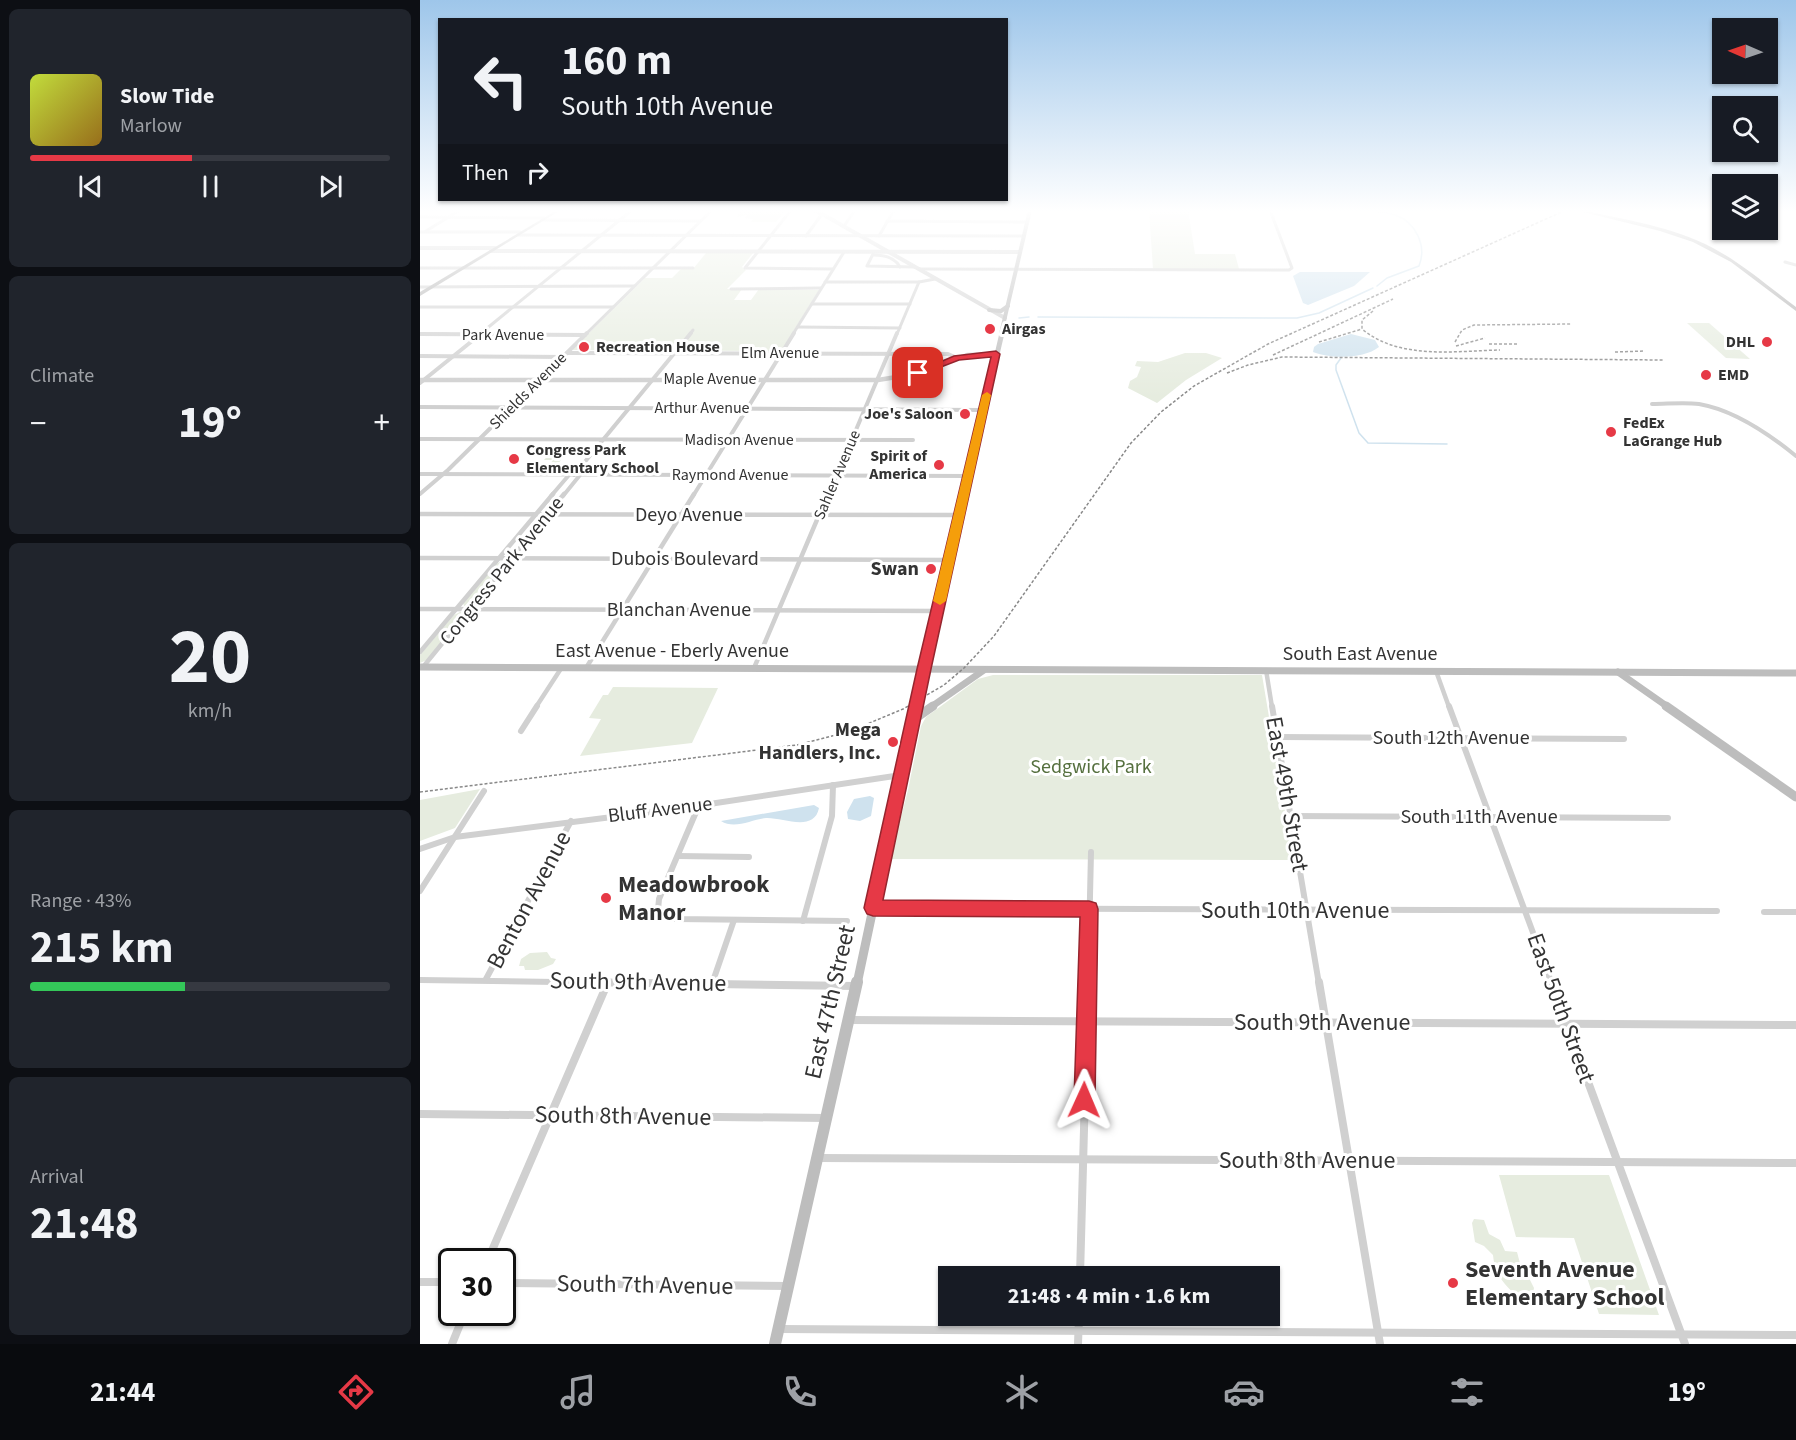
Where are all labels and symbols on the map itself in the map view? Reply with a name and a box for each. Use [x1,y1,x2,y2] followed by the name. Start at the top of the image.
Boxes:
[1712,18,1778,84] north arrow
[1001,318,1046,340] place label: Airgas
[983,322,997,336] marker: Airgas
[462,324,544,346] street label: Park Avenue
[1726,331,1755,353] place label: DHL
[1760,335,1774,349] marker: DHL
[596,336,720,358] place label: Recreation House
[577,340,591,354] marker: Recreation House
[741,342,819,364] street label: Elm Avenue
[484,347,572,435] street label: Shields Avenue
[892,347,943,398] pin
[1718,364,1749,386] place label: EMD
[663,368,757,390] street label: Maple Avenue
[1699,368,1713,382] marker: EMD
[654,397,750,419] street label: Arthur Avenue
[864,403,953,425] place label: Joe's Saloon
[958,407,972,421] marker: Joe's Saloon
[1623,412,1722,452] place label: FedEx LaGrange Hub
[1604,425,1618,439] marker: FedEx LaGrange Hub
[808,427,866,523] street label: Sahler Avenue
[684,429,794,451] street label: Madison Avenue
[526,439,659,479] place label: Congress Park Elementary School
[868,445,928,485] place label: Spirit of America
[507,452,521,466] marker: Congress Park Elementary School
[932,458,946,472] marker: Spirit of America
[672,464,788,486] street label: Raymond Avenue
[433,491,571,651] street label: Congress Park Avenue
[635,501,743,529] street label: Deyo Avenue
[611,545,759,573] street label: Dubois Boulevard
[871,555,919,583] place label: Swan
[924,562,938,576] marker: Swan
[607,596,751,624] street label: Blanchan Avenue
[555,637,789,665] street label: East Avenue - Eberly Avenue
[1282,640,1438,668] street label: South East Avenue
[1256,714,1318,874] street label: East 49th Street
[759,716,881,767] place label: Mega Handlers, Inc.
[1372,724,1530,752] street label: South 12th Avenue
[886,735,900,749] marker: Mega Handlers, Inc.
[1030,753,1152,781] park label: Sedgwick Park
[606,790,714,830] street label: Bluff Avenue
[1400,803,1558,831] street label: South 11th Avenue
[478,825,580,975] street label: Benton Avenue
[618,867,770,930] place label: Meadowbrook Manor
[599,891,613,905] marker: Meadowbrook Manor
[1201,893,1389,928] street label: South 10th Avenue
[795,921,865,1083] street label: East 47th Street
[1518,928,1604,1088] street label: East 50th Street
[549,963,727,1001] street label: South 9th Avenue
[1234,1005,1410,1040] street label: South 9th Avenue
[1052,1068,1116,1132] position arrow
[534,1097,712,1135] street label: South 8th Avenue
[1219,1143,1395,1178] street label: South 8th Avenue
[438,1248,516,1326] speed limit sign: 30
[1465,1252,1664,1315] place label: Seventh Avenue Elementary School
[556,1266,734,1304] street label: South 7th Avenue
[1446,1276,1460,1290] marker: Seventh Avenue Elementary School

